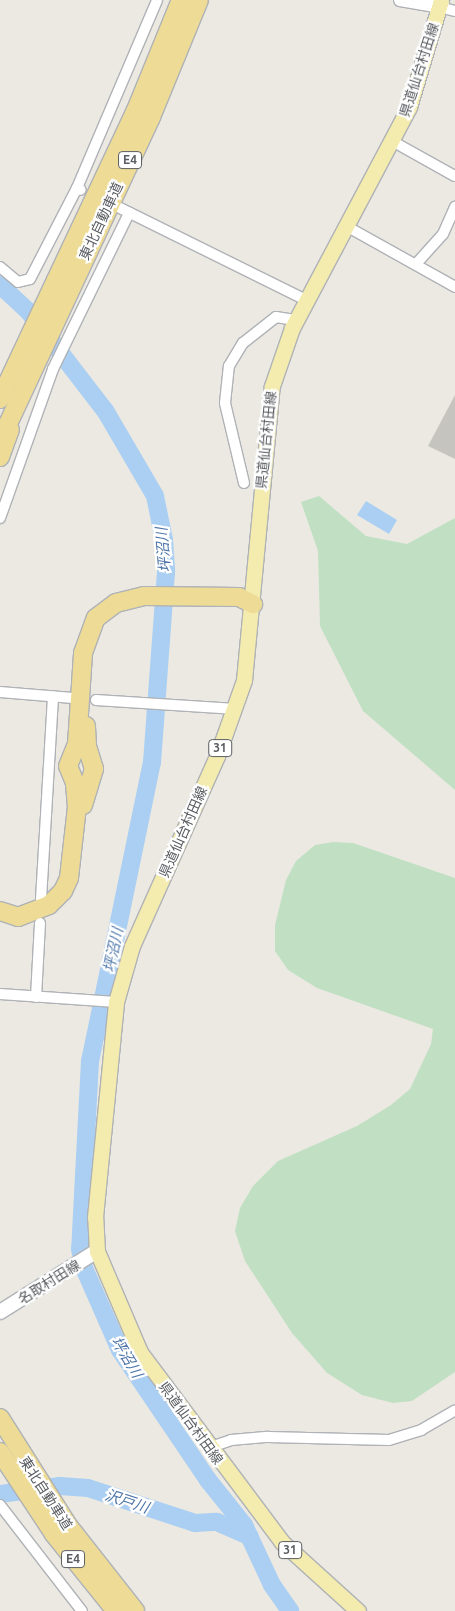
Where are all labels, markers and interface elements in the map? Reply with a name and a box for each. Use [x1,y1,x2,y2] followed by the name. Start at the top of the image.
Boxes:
[396,21,442,119] street label: 県道仙台村田線
[118,150,142,170] road number: E4
[76,179,126,263] street label: 東北自動車道
[253,390,279,490] street label: 県道仙台村田線
[152,527,174,573] water label: 坪沼川
[208,738,232,758] road number: 31
[155,784,211,880] street label: 県道仙台村田線
[100,926,126,974] water label: 坪沼川
[15,1256,83,1308] street label: 名取村田線
[108,1333,146,1381] water label: 坪沼川
[155,1378,227,1468] street label: 県道仙台村田線
[16,1453,76,1533] street label: 東北自動車道
[103,1485,151,1517] water label: 沢戸川
[278,1540,302,1560] road number: 31
[60,1550,86,1568] road number: E4

